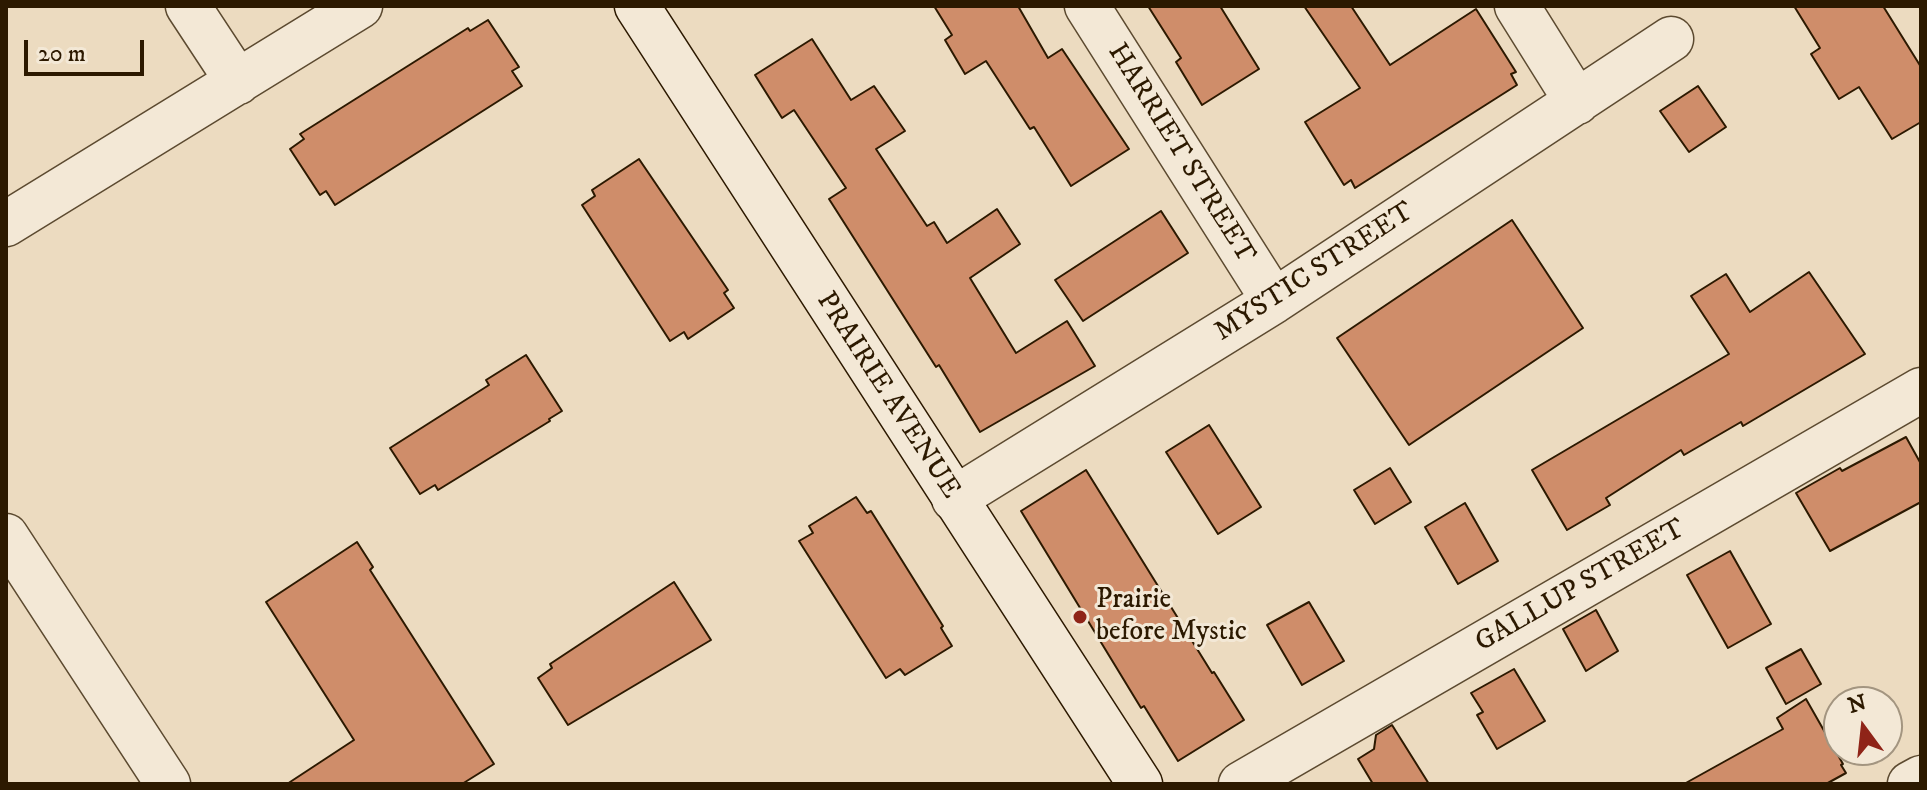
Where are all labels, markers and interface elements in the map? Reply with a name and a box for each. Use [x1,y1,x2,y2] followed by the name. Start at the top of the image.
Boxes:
[28,24,148,74] scale bar
[1099,38,1261,270] street label: HARRIET STREET
[38,39,86,69] text: 20 m
[1209,196,1421,350] street label: MYSTIC STREET
[808,287,966,505] street label: PRAIRIE AVENUE
[1470,513,1692,661] street label: GALLUP STREET
[1096,584,1247,650] place label: Prairie before Mystic
[1071,608,1089,626] marker: Prairie before Mystic
[1823,686,1903,766] north arrow
[1845,689,1869,720] text: N

